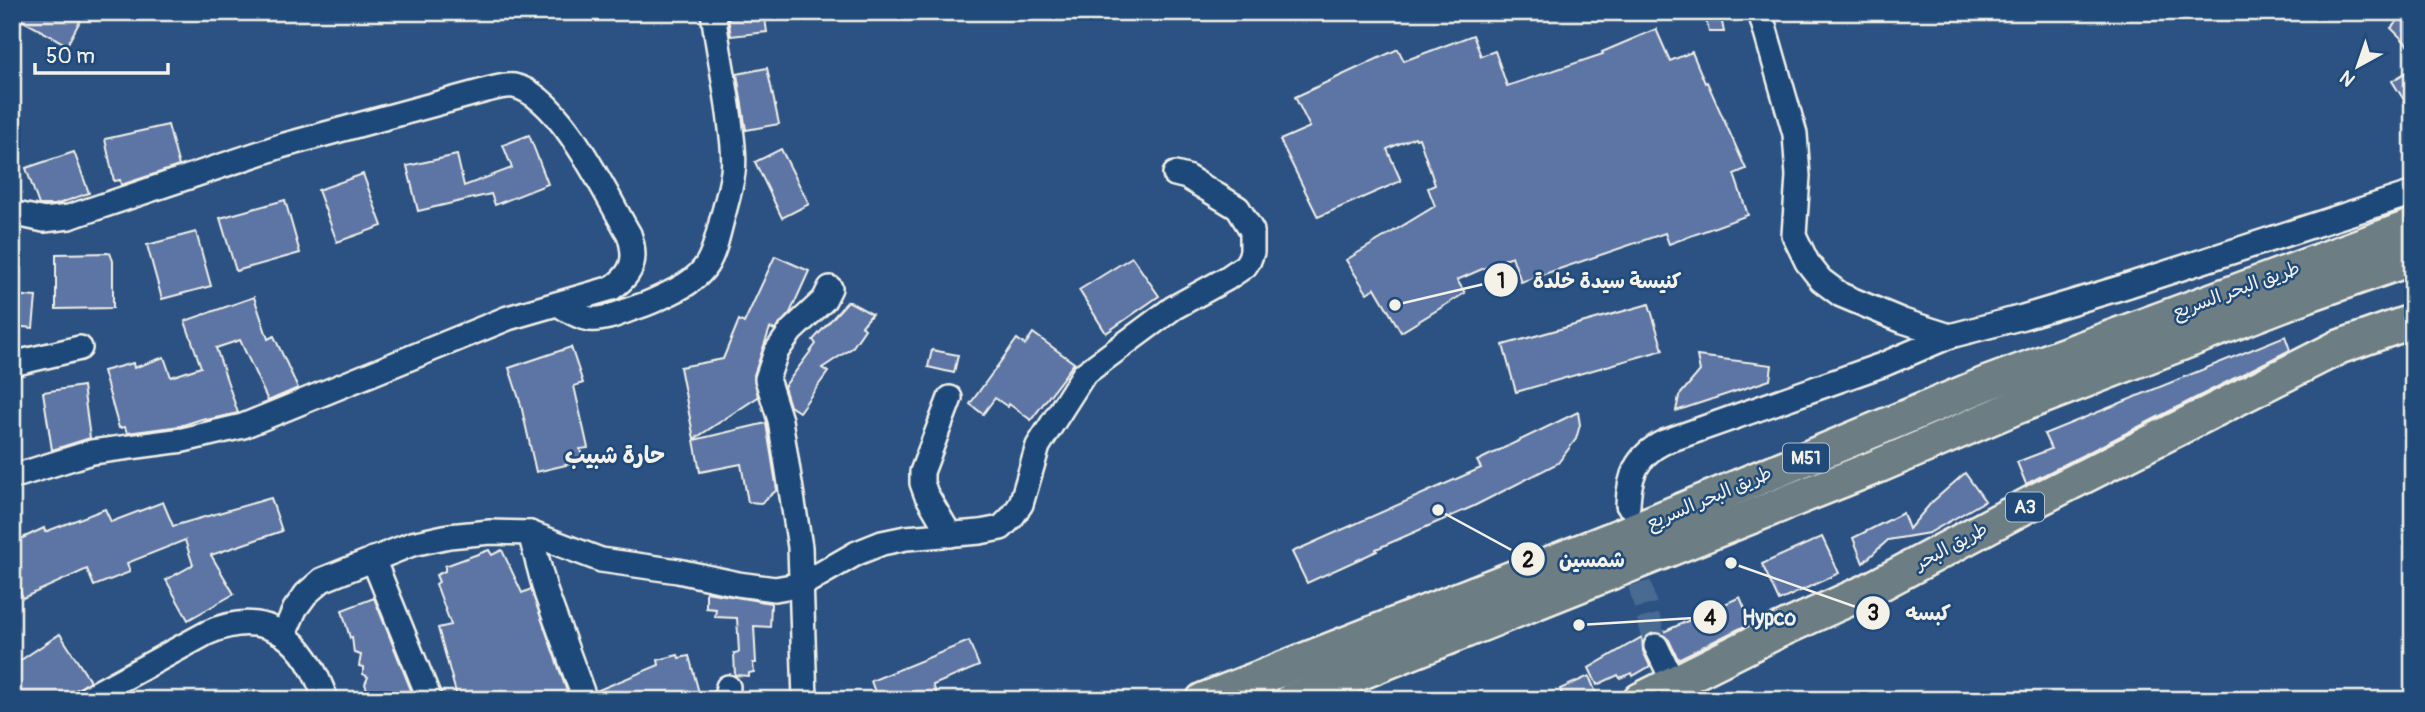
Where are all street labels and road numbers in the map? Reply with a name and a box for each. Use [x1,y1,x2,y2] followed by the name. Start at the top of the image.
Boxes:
[2169,256,2304,325] street label: طريق البحر السريع
[1783,444,1829,472] road number: M51
[1642,461,1776,536] street label: طريق البحر السريع
[2006,492,2044,522] road number: A3
[1908,517,1992,576] street label: طريق البحر

